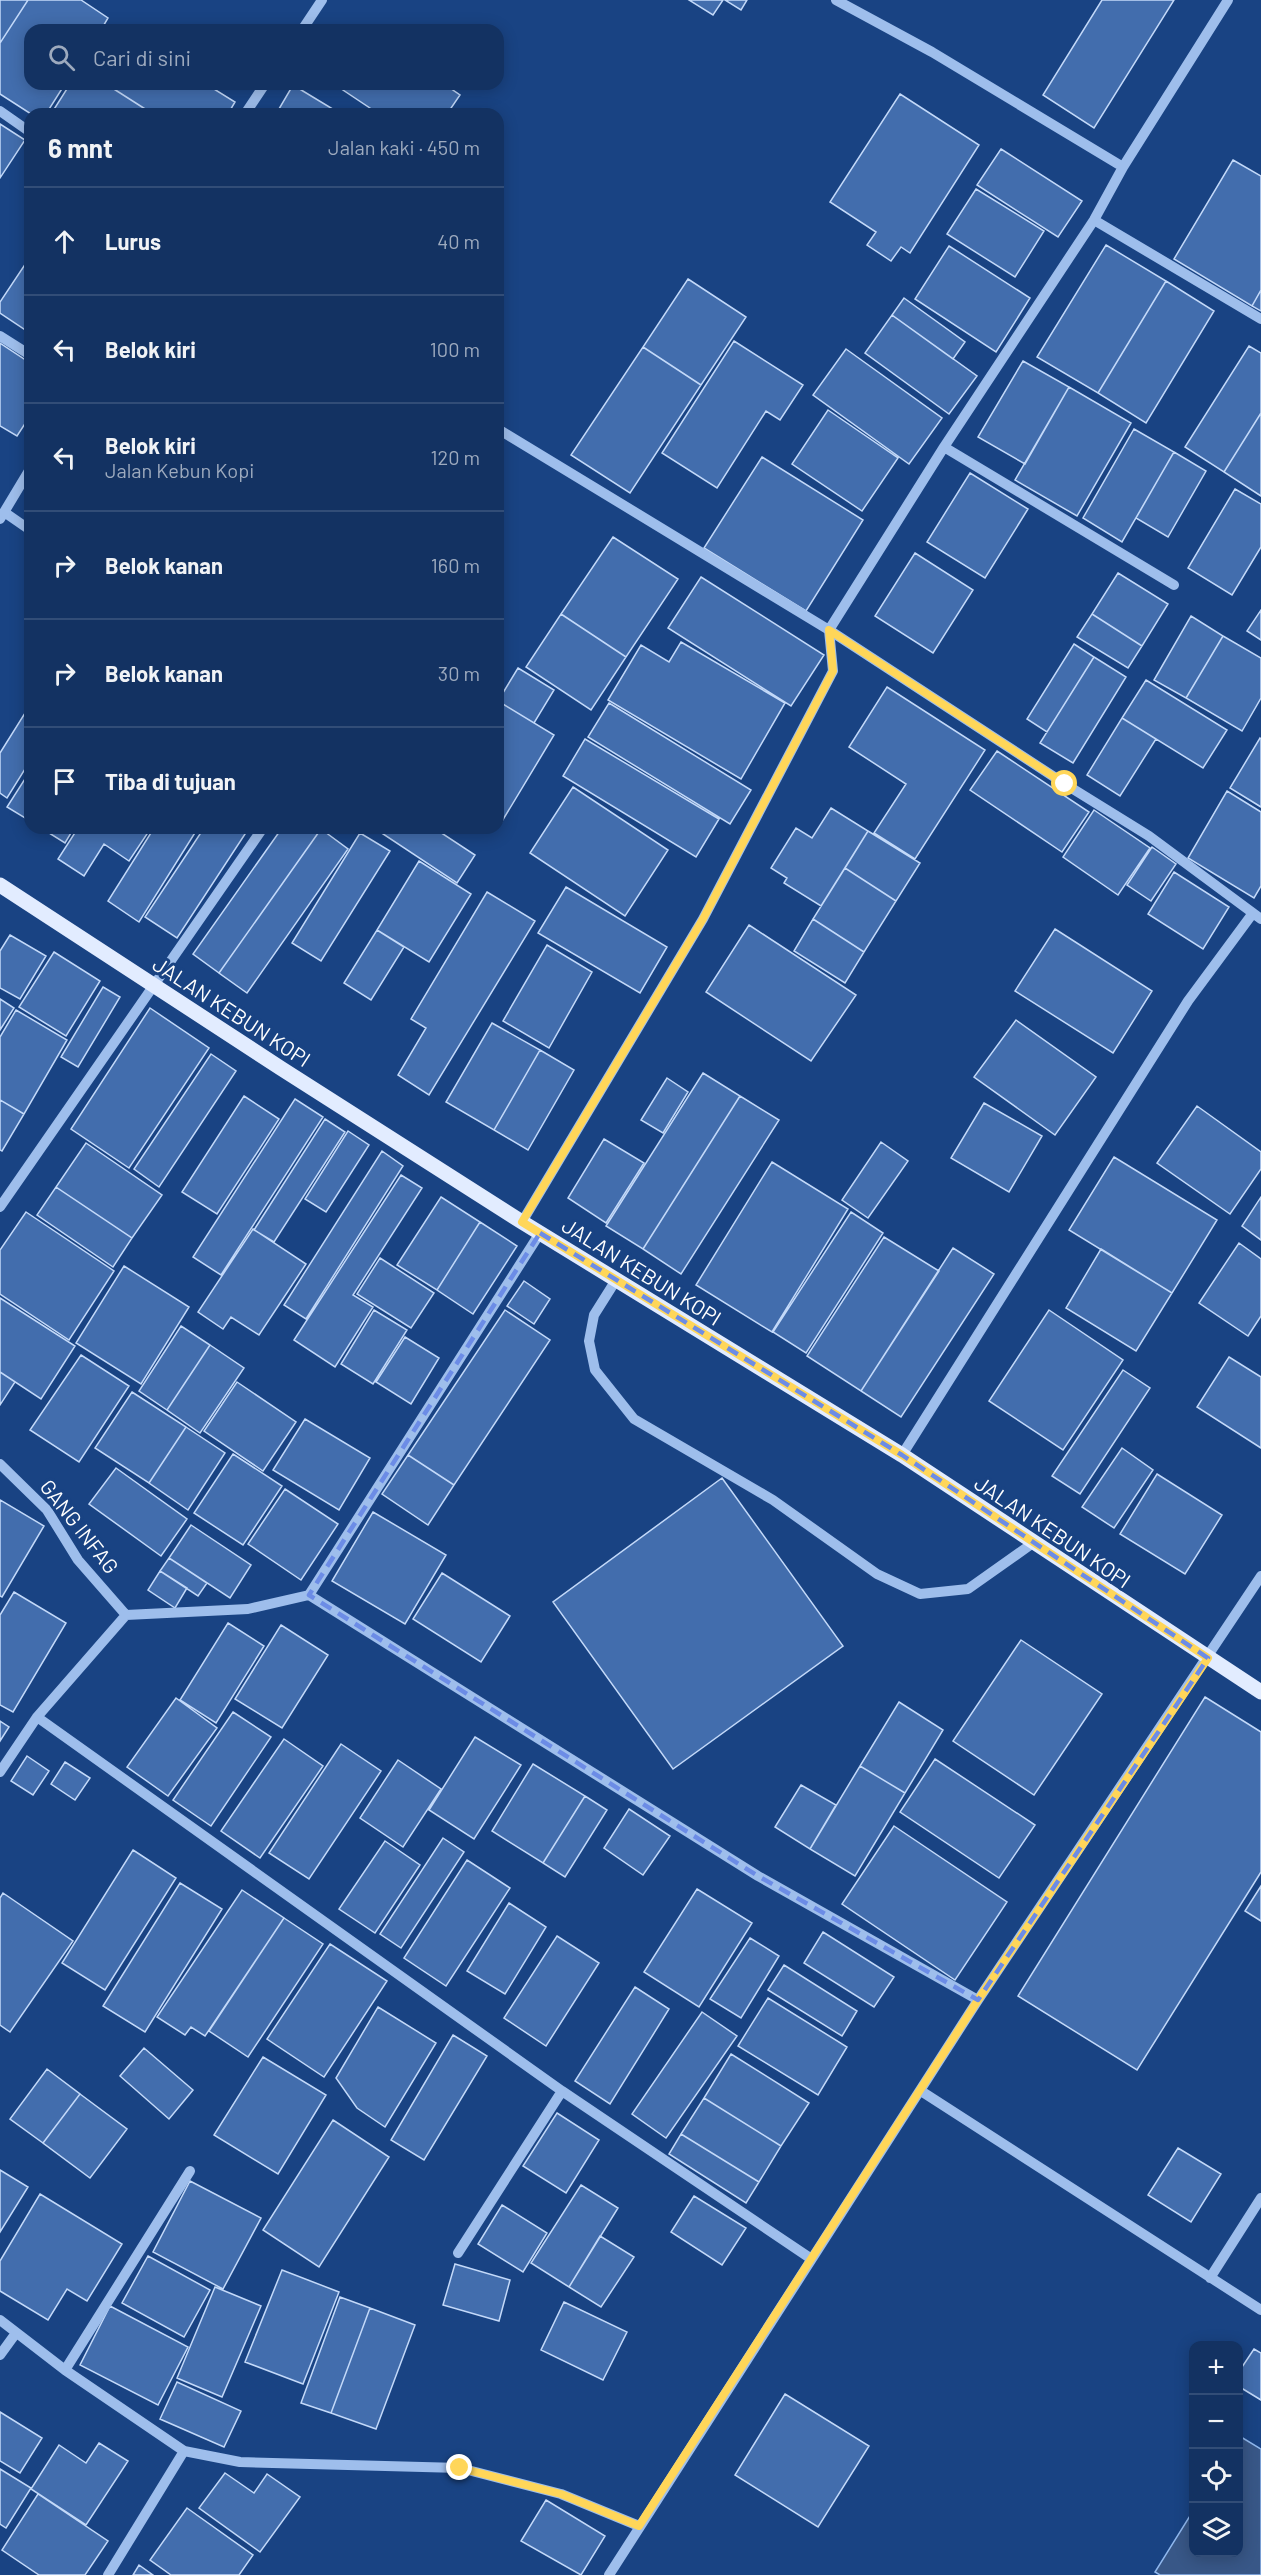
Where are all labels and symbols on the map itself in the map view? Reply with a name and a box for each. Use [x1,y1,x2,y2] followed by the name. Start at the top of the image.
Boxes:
[1051,770,1077,796] route start
[149,951,315,1071] street label: JALAN KEBUN KOPI
[558,1212,726,1330] street label: JALAN KEBUN KOPI
[970,1470,1136,1592] street label: JALAN KEBUN KOPI
[36,1474,124,1578] street label: GANG INFAG
[446,2454,472,2480] route end

